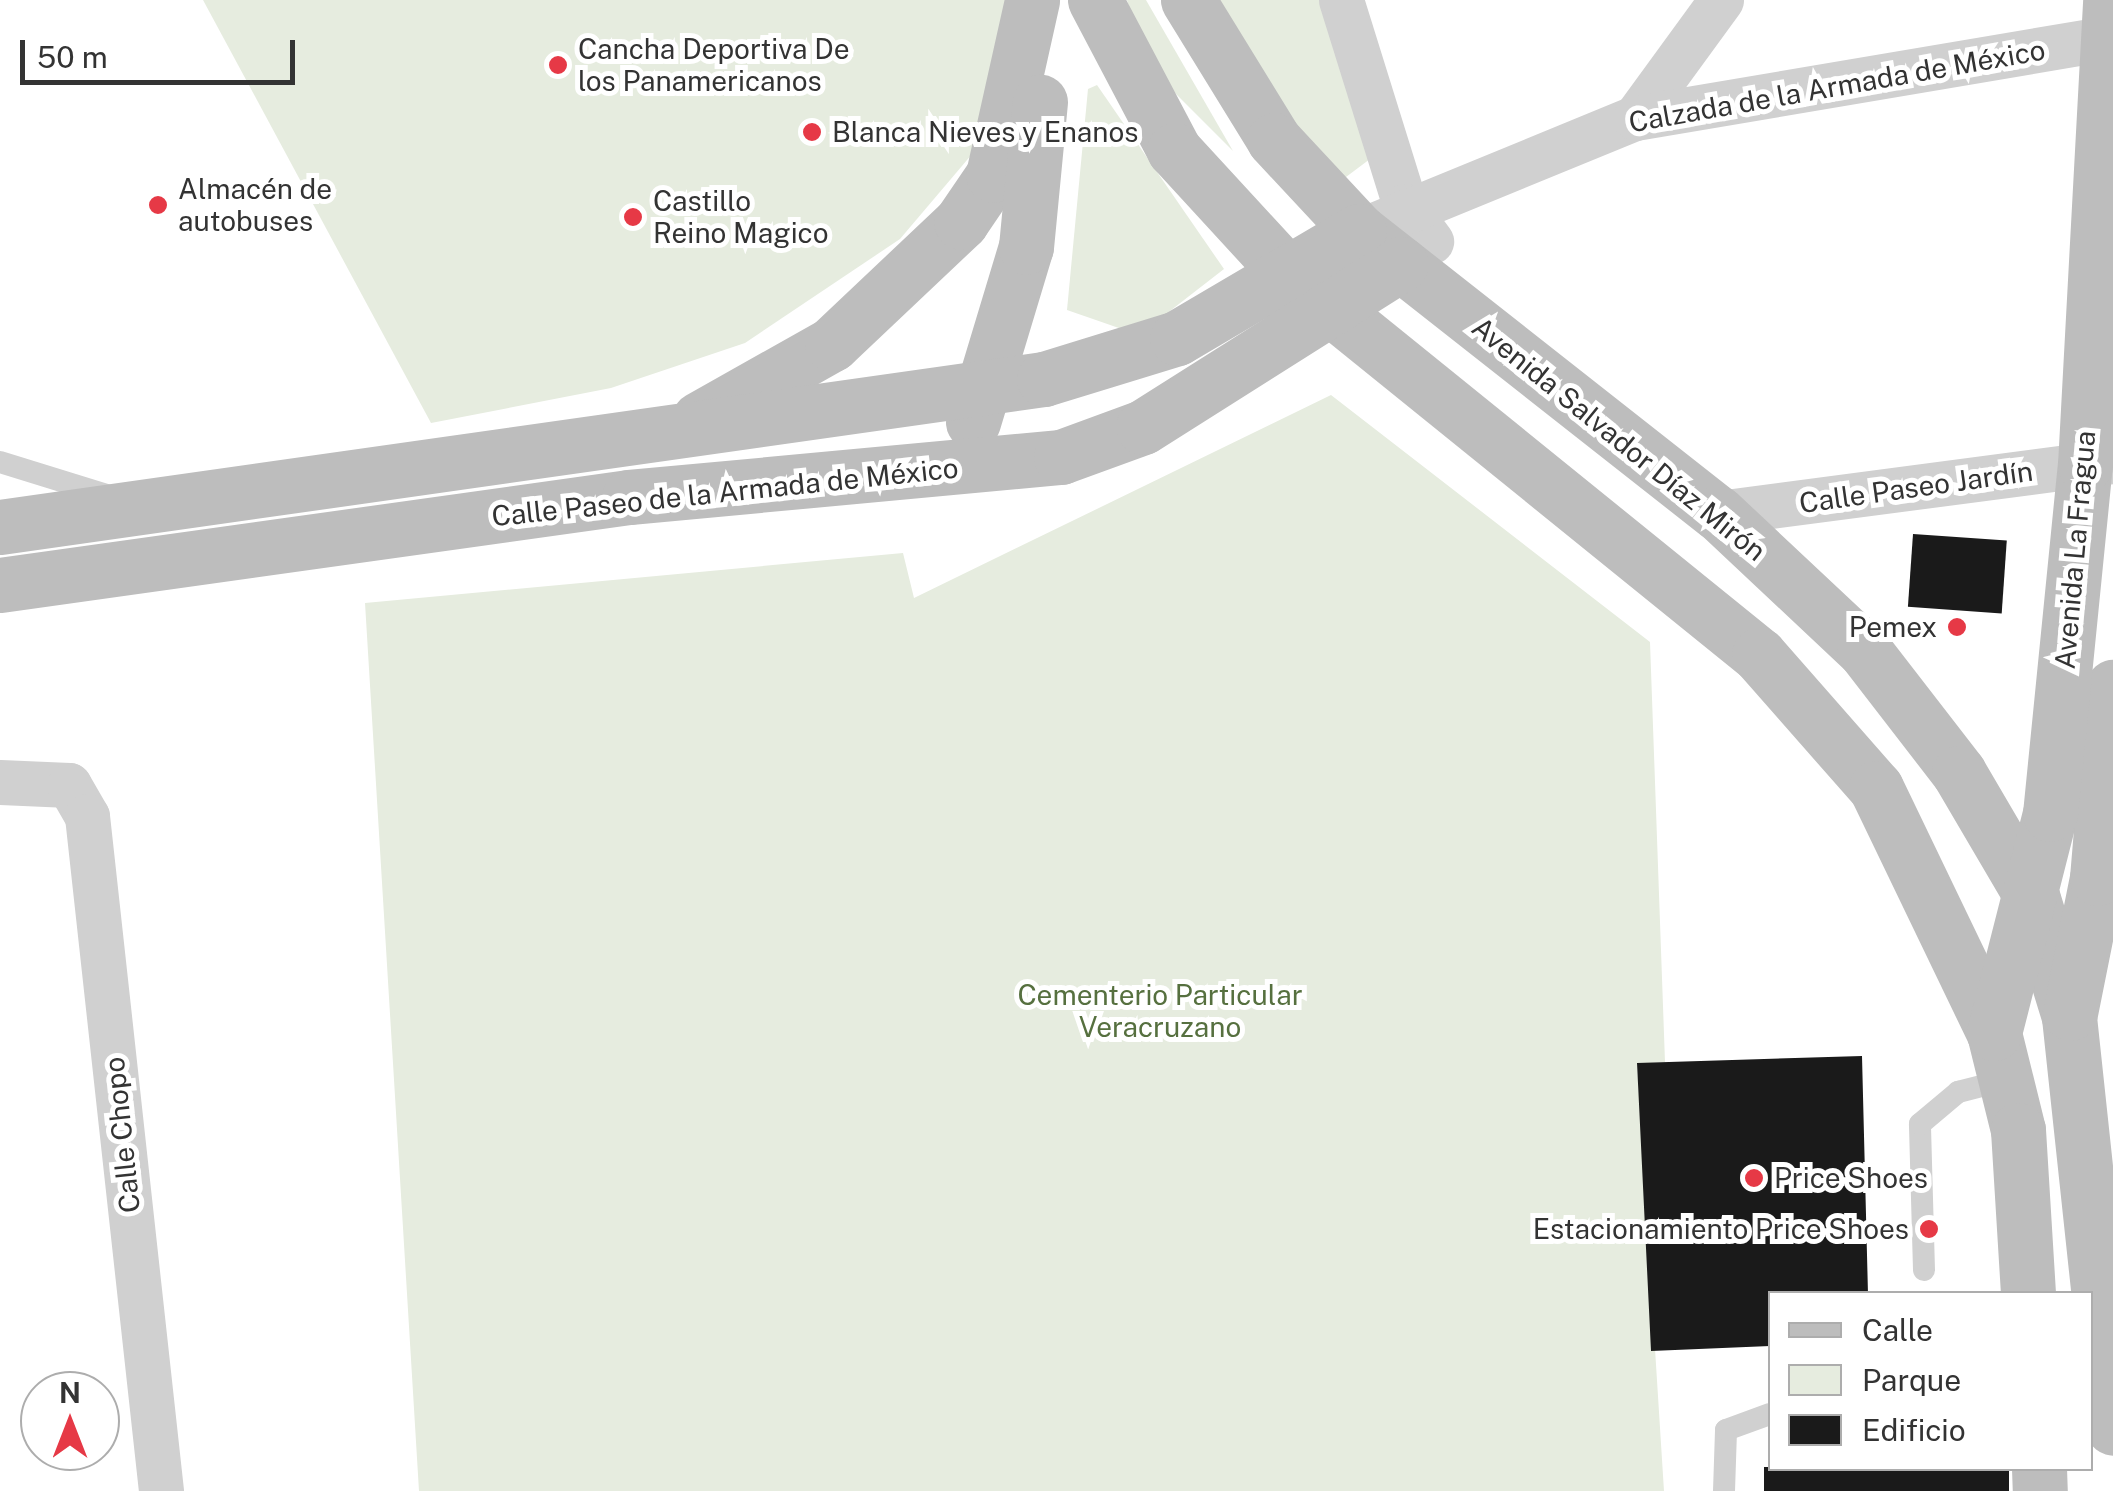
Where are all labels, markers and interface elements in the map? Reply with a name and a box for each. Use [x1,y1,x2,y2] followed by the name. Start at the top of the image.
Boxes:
[25,20,300,82] scale bar
[578,32,850,98] place label: Cancha Deportiva De los Panamericanos
[1626,33,2048,139] street label: Calzada de la Armada de México
[37,39,108,75] text: 50 m
[547,54,569,76] marker: Cancha Deportiva De los Panamericanos
[832,115,1139,149] place label: Blanca Nieves y Enanos
[801,121,823,143] marker: Blanca Nieves y Enanos
[178,172,332,238] place label: Almacén de autobuses
[653,184,829,250] place label: Castillo Reino Magico
[147,194,169,216] marker: Almacén de autobuses
[622,206,644,228] marker: Castillo Reino Magico
[1465,310,1773,568] street label: Avenida Salvador Díaz Mirón
[2048,429,2102,671] street label: Avenida La Fragua
[489,451,961,533] street label: Calle Paseo de la Armada de México
[1797,454,2035,520] street label: Calle Paseo Jardín
[1849,610,1937,644] place label: Pemex
[1946,616,1968,638] marker: Pemex
[1017,978,1303,1044] park label: Cementerio Particular Veracruzano
[97,1055,147,1215] street label: Calle Chopo
[1774,1161,1928,1195] place label: Price Shoes
[1743,1167,1765,1189] marker: Price Shoes
[1532,1212,1909,1246] place label: Estacionamiento Price Shoes
[1918,1218,1940,1240] marker: Estacionamiento Price Shoes
[1768,1291,2093,1471] legend
[1862,1312,1933,1348] text: Calle
[1862,1362,1961,1398] text: Parque
[20,1371,120,1471] north arrow
[59,1376,81,1409] text: N
[1862,1412,1966,1448] text: Edificio

